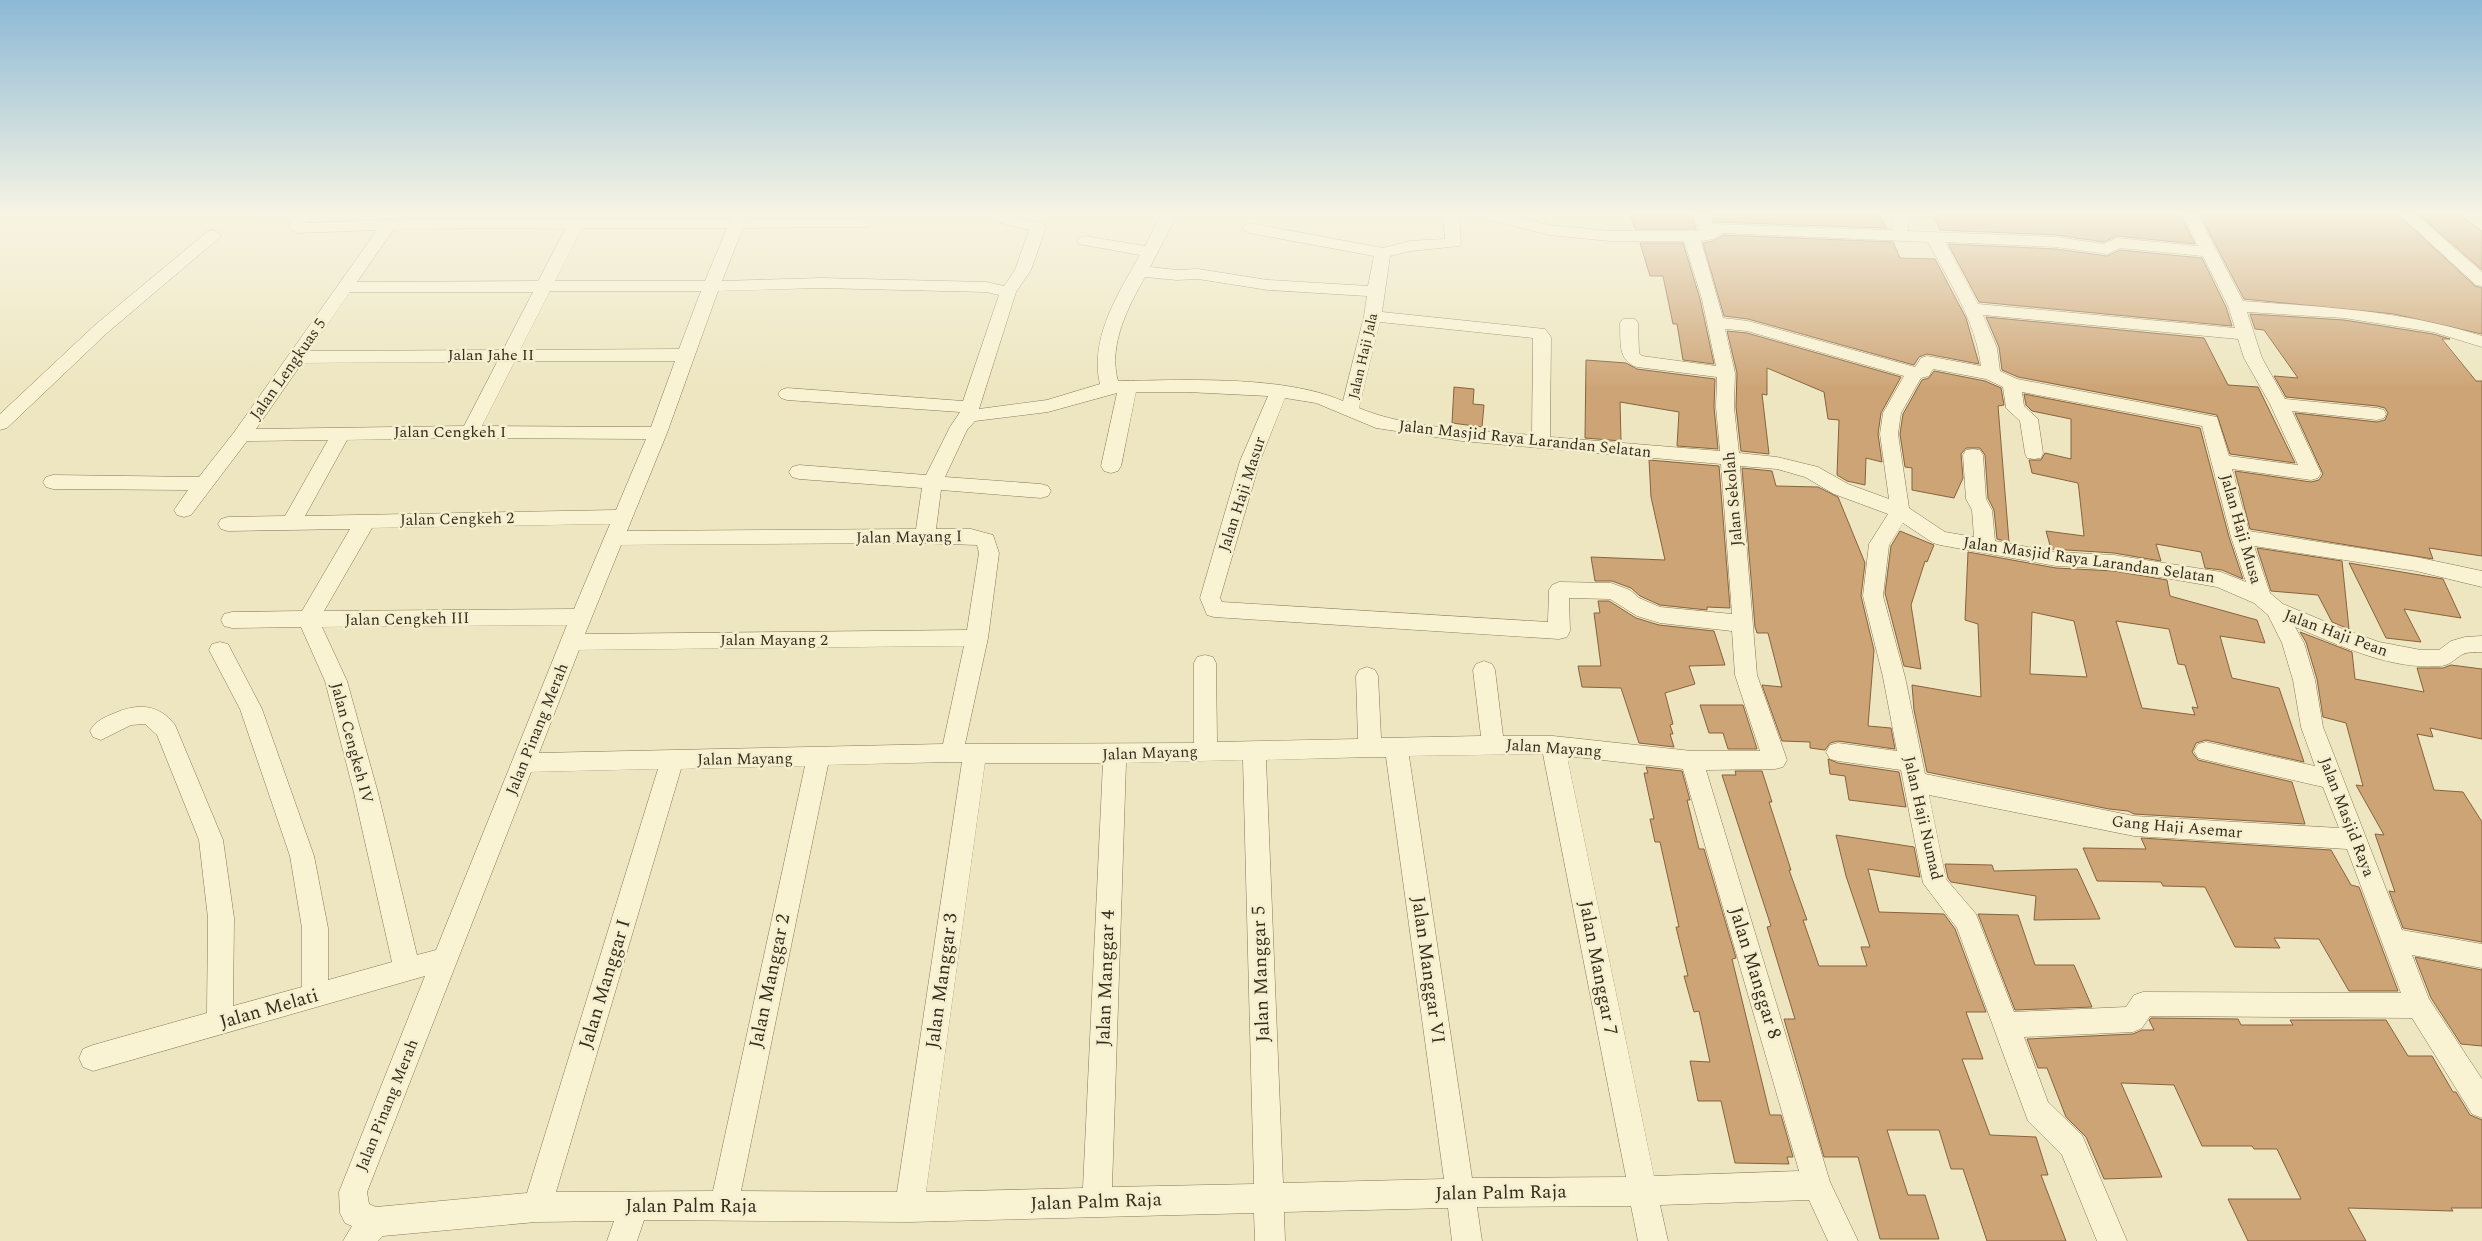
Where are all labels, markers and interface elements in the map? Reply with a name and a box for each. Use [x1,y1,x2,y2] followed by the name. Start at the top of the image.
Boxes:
[1343,311,1383,401] street label: Jalan Haji Jala
[244,313,332,425] street label: Jalan Lengkuas 5
[448,343,534,367] street label: Jalan Jahe II
[1397,414,1653,464] street label: Jalan Masjid Raya Larandan Selatan
[394,420,506,444] street label: Jalan Cengkeh I
[1212,433,1272,555] street label: Jalan Haji Masur
[1717,451,1749,547] street label: Jalan Sekolah
[2214,471,2268,587] street label: Jalan Haji Musa
[400,506,514,532] street label: Jalan Cengkeh 2
[856,524,962,550] street label: Jalan Mayang I
[1962,530,2216,590] street label: Jalan Masjid Raya Larandan Selatan
[2281,603,2391,663] street label: Jalan Haji Pean
[344,606,470,632] street label: Jalan Cengkeh III
[720,628,828,652] street label: Jalan Mayang 2
[500,659,574,799] street label: Jalan Pinang Merah
[324,680,380,806] street label: Jalan Cengkeh IV
[1505,733,1603,763] street label: Jalan Mayang
[1102,739,1198,767] street label: Jalan Mayang
[697,746,793,772] street label: Jalan Mayang
[1897,754,1949,882] street label: Jalan Haji Numad
[2313,754,2381,880] street label: Jalan Masjid Raya
[2111,809,2243,845] street label: Gang Haji Asemar
[1403,894,1453,1046] street label: Jalan Manggar VI
[1571,898,1625,1038] street label: Jalan Manggar 7
[1721,904,1789,1042] street label: Jalan Manggar 8
[1244,905,1278,1043] street label: Jalan Manggar 5
[1089,909,1123,1047] street label: Jalan Manggar 4
[742,911,798,1051] street label: Jalan Manggar 2
[918,911,966,1051] street label: Jalan Manggar 3
[571,916,639,1052] street label: Jalan Manggar I
[216,981,322,1037] street label: Jalan Melati
[350,1035,424,1175] street label: Jalan Pinang Merah
[1435,1177,1568,1209] street label: Jalan Palm Raja
[1030,1185,1163,1219] street label: Jalan Palm Raja
[625,1192,758,1221] street label: Jalan Palm Raja

